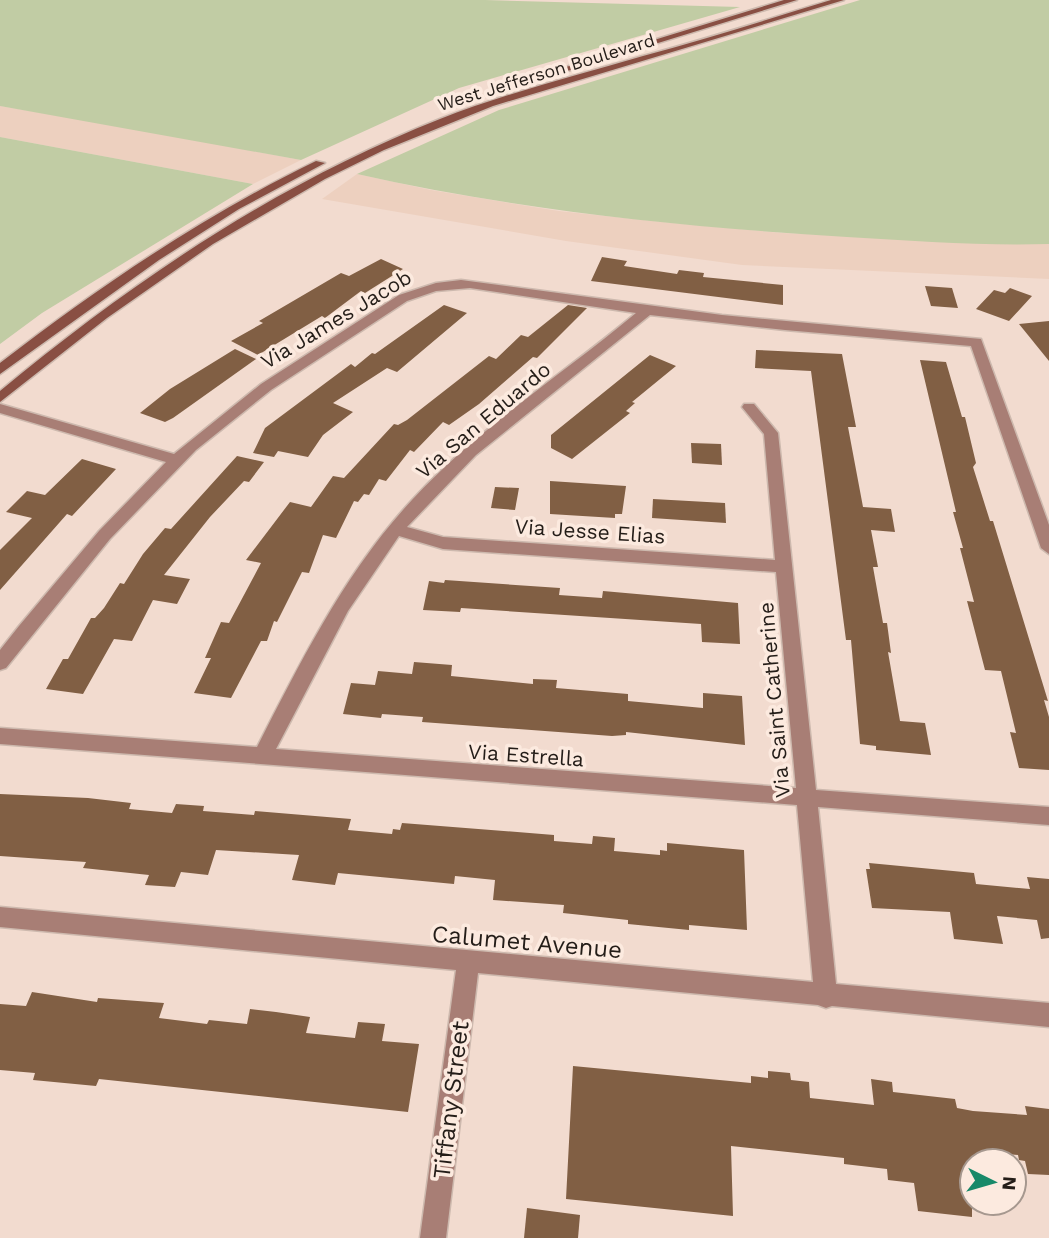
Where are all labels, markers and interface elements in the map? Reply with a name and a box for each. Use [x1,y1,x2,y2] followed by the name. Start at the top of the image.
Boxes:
[435,29,657,115] street label: West Jefferson Boulevard
[256,264,416,374] street label: Via James Jacob
[411,356,555,484] street label: Via San Eduardo
[514,513,666,549] street label: Via Jesse Elias
[753,601,795,799] street label: Via Saint Catherine
[467,738,585,772] street label: Via Estrella
[431,920,623,964] street label: Calumet Avenue
[427,1019,475,1181] street label: Tiffany Street
[958,1147,1028,1217] north arrow
[997,1175,1022,1191] text: N

